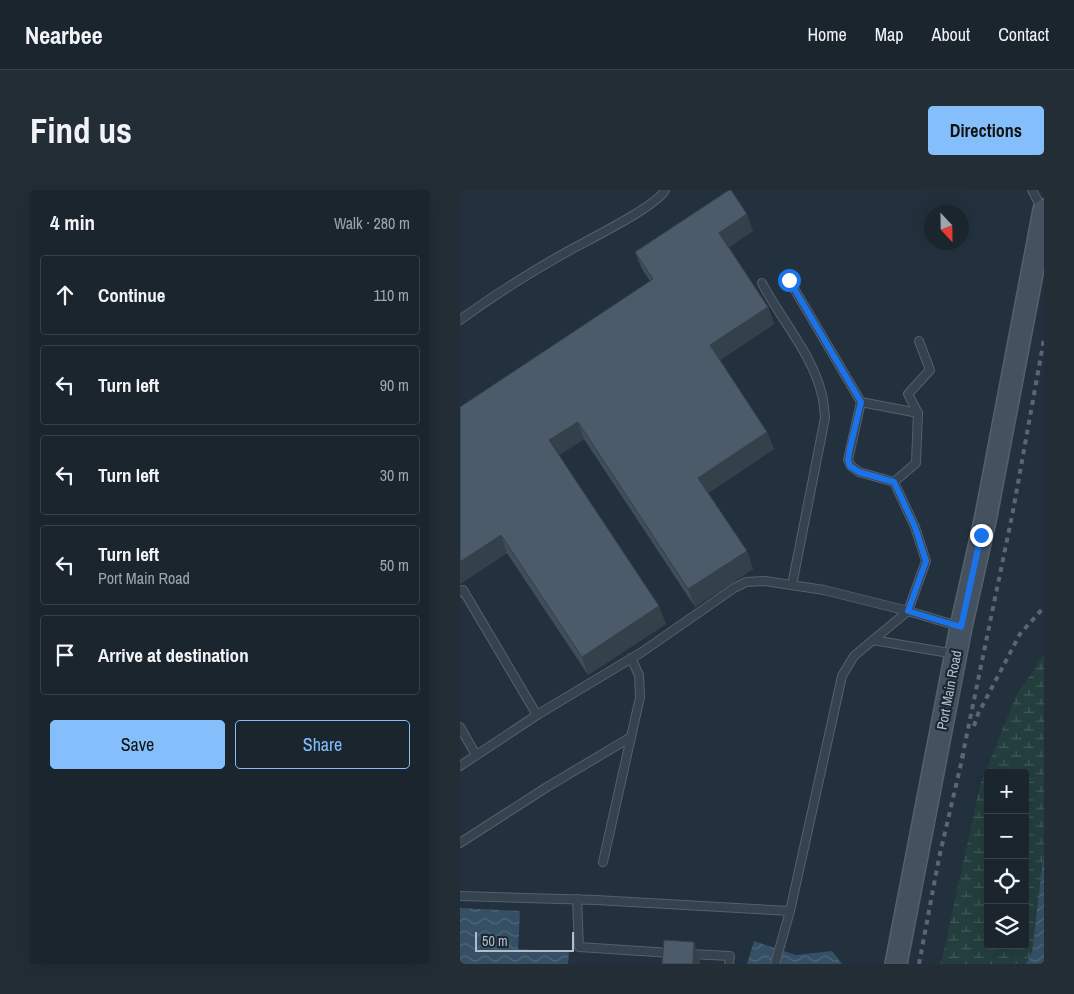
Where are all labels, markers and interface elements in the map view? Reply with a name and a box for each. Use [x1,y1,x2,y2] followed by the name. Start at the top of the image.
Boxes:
[25,19,103,51] text: Nearbee
[807,22,847,47] text: Home
[875,22,904,47] text: Map
[932,22,970,47] text: About
[998,22,1049,47] text: Contact
[928,106,1044,155] button: Directions
[30,107,132,154] text: Find us
[924,205,969,250] north arrow
[50,208,95,237] text: 4 min
[334,212,410,234] text: Walk · 280 m
[778,269,801,292] route start
[51,281,79,309] icon: ahead
[98,282,166,308] text: Continue
[373,284,409,306] text: 110 m
[51,371,79,399] icon: left
[98,372,159,398] text: Turn left
[380,374,409,396] text: 90 m
[51,461,79,489] icon: left
[98,462,159,488] text: Turn left
[380,464,409,486] text: 30 m
[970,524,993,547] route end
[98,541,159,567] text: Turn left
[51,551,79,579] icon: left
[380,554,409,576] text: 50 m
[98,567,190,589] text: Port Main Road
[51,641,79,669] icon: arrive
[98,642,249,668] text: Arrive at destination
[932,649,966,731] street label: Port Main Road
[50,720,225,769] button: Save
[235,720,410,769] button: Share
[984,769,1029,949] map controls
[984,769,1029,814] button: +
[984,814,1029,859] button: −
[984,859,1029,904] button: locate
[984,904,1029,949] button: layers
[475,929,574,952] scale bar
[482,932,508,950] text: 50 m

